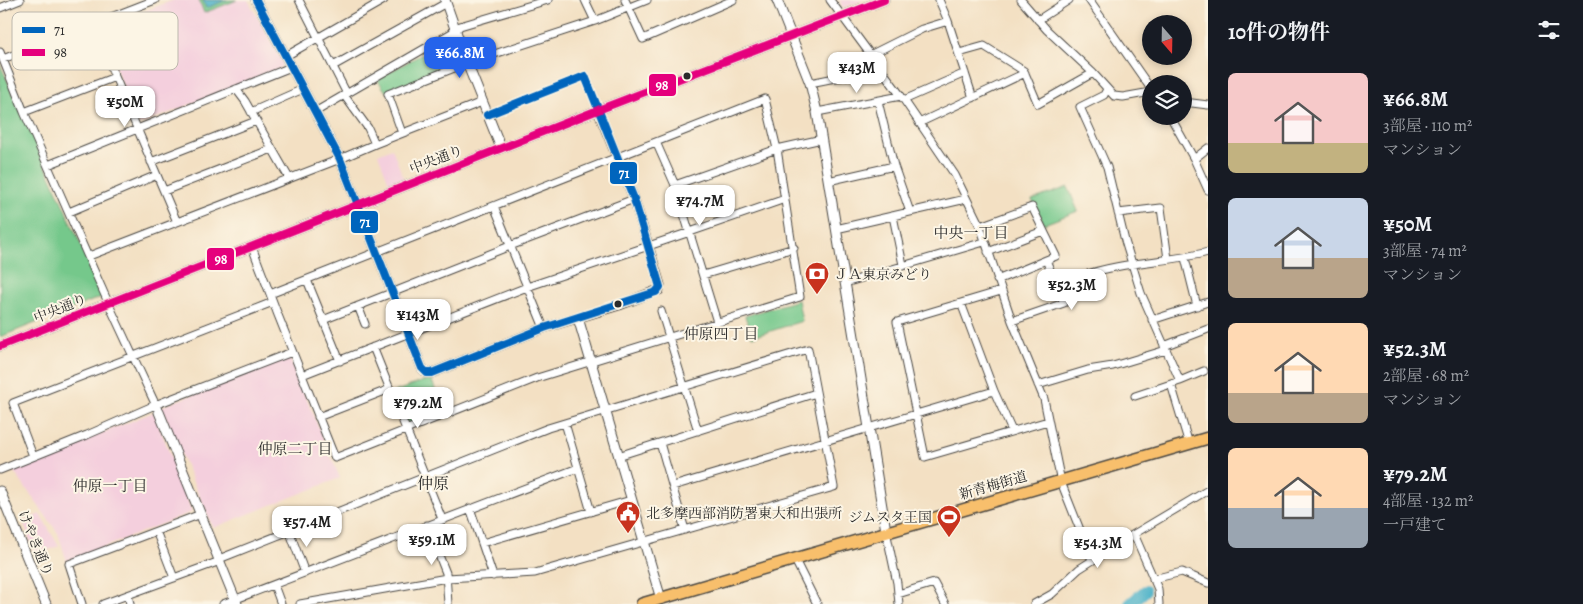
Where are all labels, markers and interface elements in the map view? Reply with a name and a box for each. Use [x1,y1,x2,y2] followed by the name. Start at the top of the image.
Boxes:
[12,12,178,70] legend
[1142,15,1192,65] north arrow
[1142,15,1192,125] map controls
[1535,16,1563,44] icon: filters
[1228,18,1330,46] text: 10件の物件
[54,21,65,40] text: 71
[419,36,501,79] pin: ¥66.8M
[435,42,485,64] text: ¥66.8M
[54,43,67,62] text: 98
[827,52,887,94] pin: ¥43M
[838,57,876,79] text: ¥43M
[682,71,692,81] unlabelled marker
[648,73,677,97] line badge: 98
[1142,75,1192,125] button: layers
[655,76,669,95] text: 98
[1383,85,1448,113] text: ¥66.8M
[95,86,155,128] pin: ¥50M
[106,91,144,113] text: ¥50M
[1268,93,1328,153] icon: home
[1383,115,1472,137] text: 3部屋 · 110 m²
[1383,139,1462,161] text: マンション
[407,141,466,178] street label: 中央通り
[609,161,638,185] line badge: 71
[619,164,630,183] text: 71
[659,184,741,227] pin: ¥74.7M
[676,190,724,212] text: ¥74.7M
[350,210,379,234] line badge: 71
[1383,210,1432,238] text: ¥50M
[360,213,371,232] text: 71
[1268,218,1328,278] icon: home
[933,223,1009,243] district label: 中央一丁目
[1383,240,1467,262] text: 3部屋 · 74 m²
[206,247,235,271] line badge: 98
[214,250,228,269] text: 98
[804,261,830,295] bank icon: ＪＡ東京みどり
[1383,264,1462,286] text: マンション
[834,265,932,284] place label: ＪＡ東京みどり
[1031,268,1113,311] pin: ¥52.3M
[1048,274,1096,296] text: ¥52.3M
[31,289,90,328] street label: 中央通り
[383,298,453,341] pin: ¥143M
[613,299,623,309] unlabelled marker
[397,304,439,326] text: ¥143M
[683,324,759,344] district label: 仲原四丁目
[1383,335,1447,363] text: ¥52.3M
[1268,343,1328,403] icon: home
[1383,365,1469,387] text: 2部屋 · 68 m²
[377,386,459,429] pin: ¥79.2M
[1383,389,1462,411] text: マンション
[393,392,443,414] text: ¥79.2M
[257,439,333,459] district label: 仲原二丁目
[1383,460,1447,488] text: ¥79.2M
[957,467,1029,504] street label: 新青梅街道
[1268,468,1328,528] icon: home
[417,473,449,495] district label: 仲原
[72,476,148,496] district label: 仲原一丁目
[1383,490,1473,512] text: 4部屋 · 132 m²
[615,500,641,534] public building icon: 北多摩西部消防署東大和出張所
[646,504,842,523] place label: 北多摩西部消防署東大和出張所
[936,504,962,538] sports icon: ジムスタ王国
[266,506,348,548] pin: ¥57.4M
[14,507,57,579] street label: けやき通り
[849,508,932,527] place label: ジムスタ王国
[283,511,331,533] text: ¥57.4M
[1383,514,1447,536] text: 一戸建て
[391,524,473,566] pin: ¥59.1M
[1057,526,1139,569] pin: ¥54.3M
[408,529,456,551] text: ¥59.1M
[1074,532,1122,554] text: ¥54.3M

